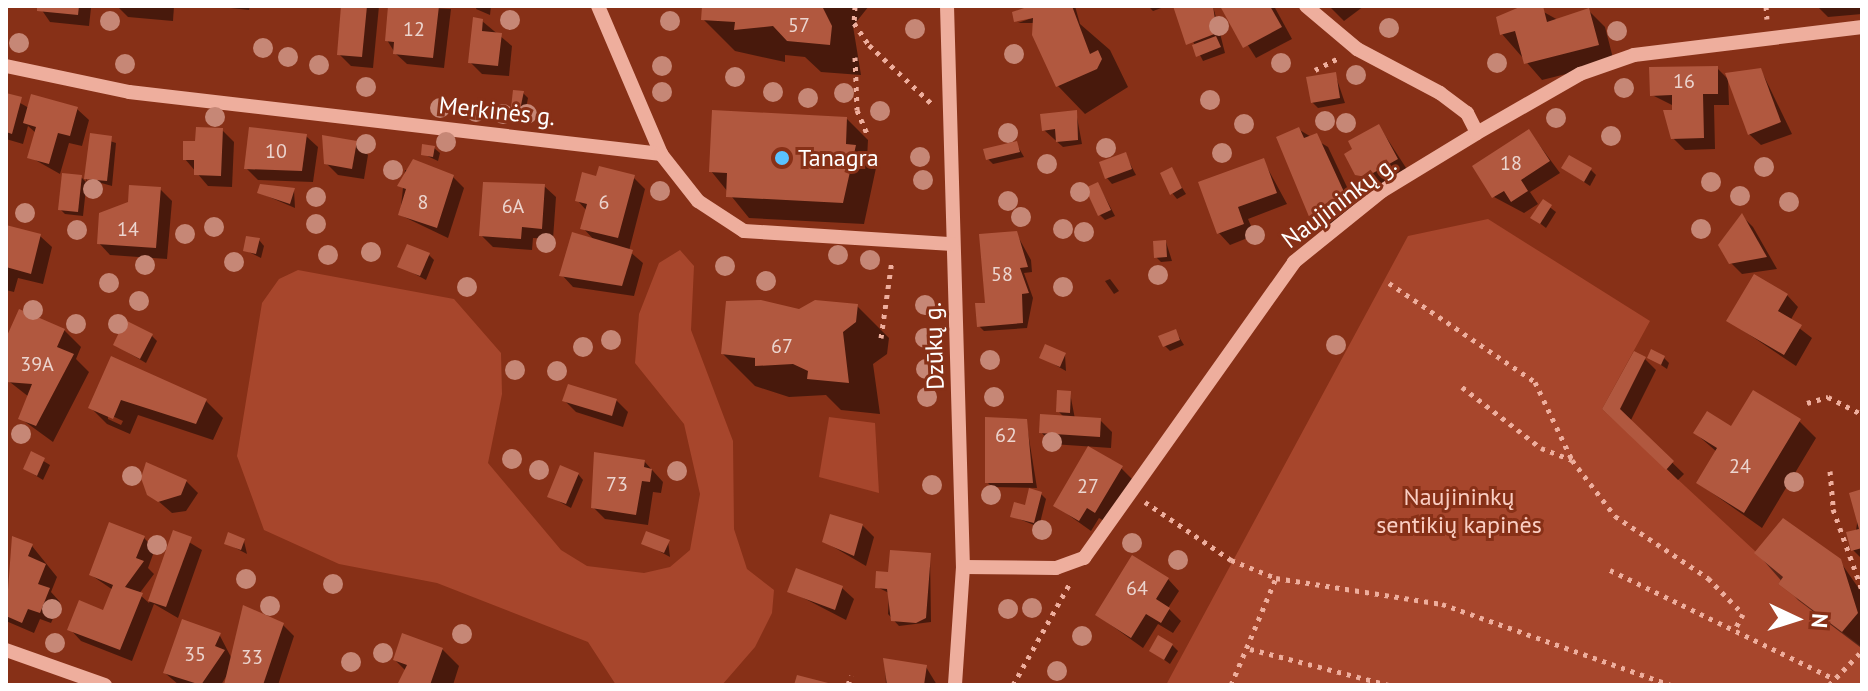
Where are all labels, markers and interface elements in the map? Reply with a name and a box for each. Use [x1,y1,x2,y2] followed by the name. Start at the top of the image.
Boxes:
[788,13,810,37] house number: 57
[403,17,425,41] house number: 12
[1673,69,1695,93] house number: 16
[437,91,557,131] street label: Merkinės g.
[265,139,287,163] house number: 10
[798,144,879,172] place label: Tanagra
[773,149,791,167] marker: Tanagra
[1276,150,1402,254] street label: Naujininkų g.
[1500,151,1522,175] house number: 18
[418,190,428,214] house number: 8
[599,190,609,214] house number: 6
[502,194,524,218] house number: 6A
[117,217,139,241] house number: 14
[991,262,1013,286] house number: 58
[918,302,950,390] street label: Dzūkų g.
[771,334,793,358] house number: 67
[20,352,54,376] house number: 39A
[995,423,1017,447] house number: 62
[1729,454,1751,478] house number: 24
[606,472,628,496] house number: 73
[1077,474,1099,498] house number: 27
[1376,483,1542,539] park label: Naujininkų sentikių kapinės
[1126,576,1148,600] house number: 64
[1756,579,1836,659] north arrow
[1805,612,1834,629] text: N
[184,642,206,666] house number: 35
[241,645,263,669] house number: 33

